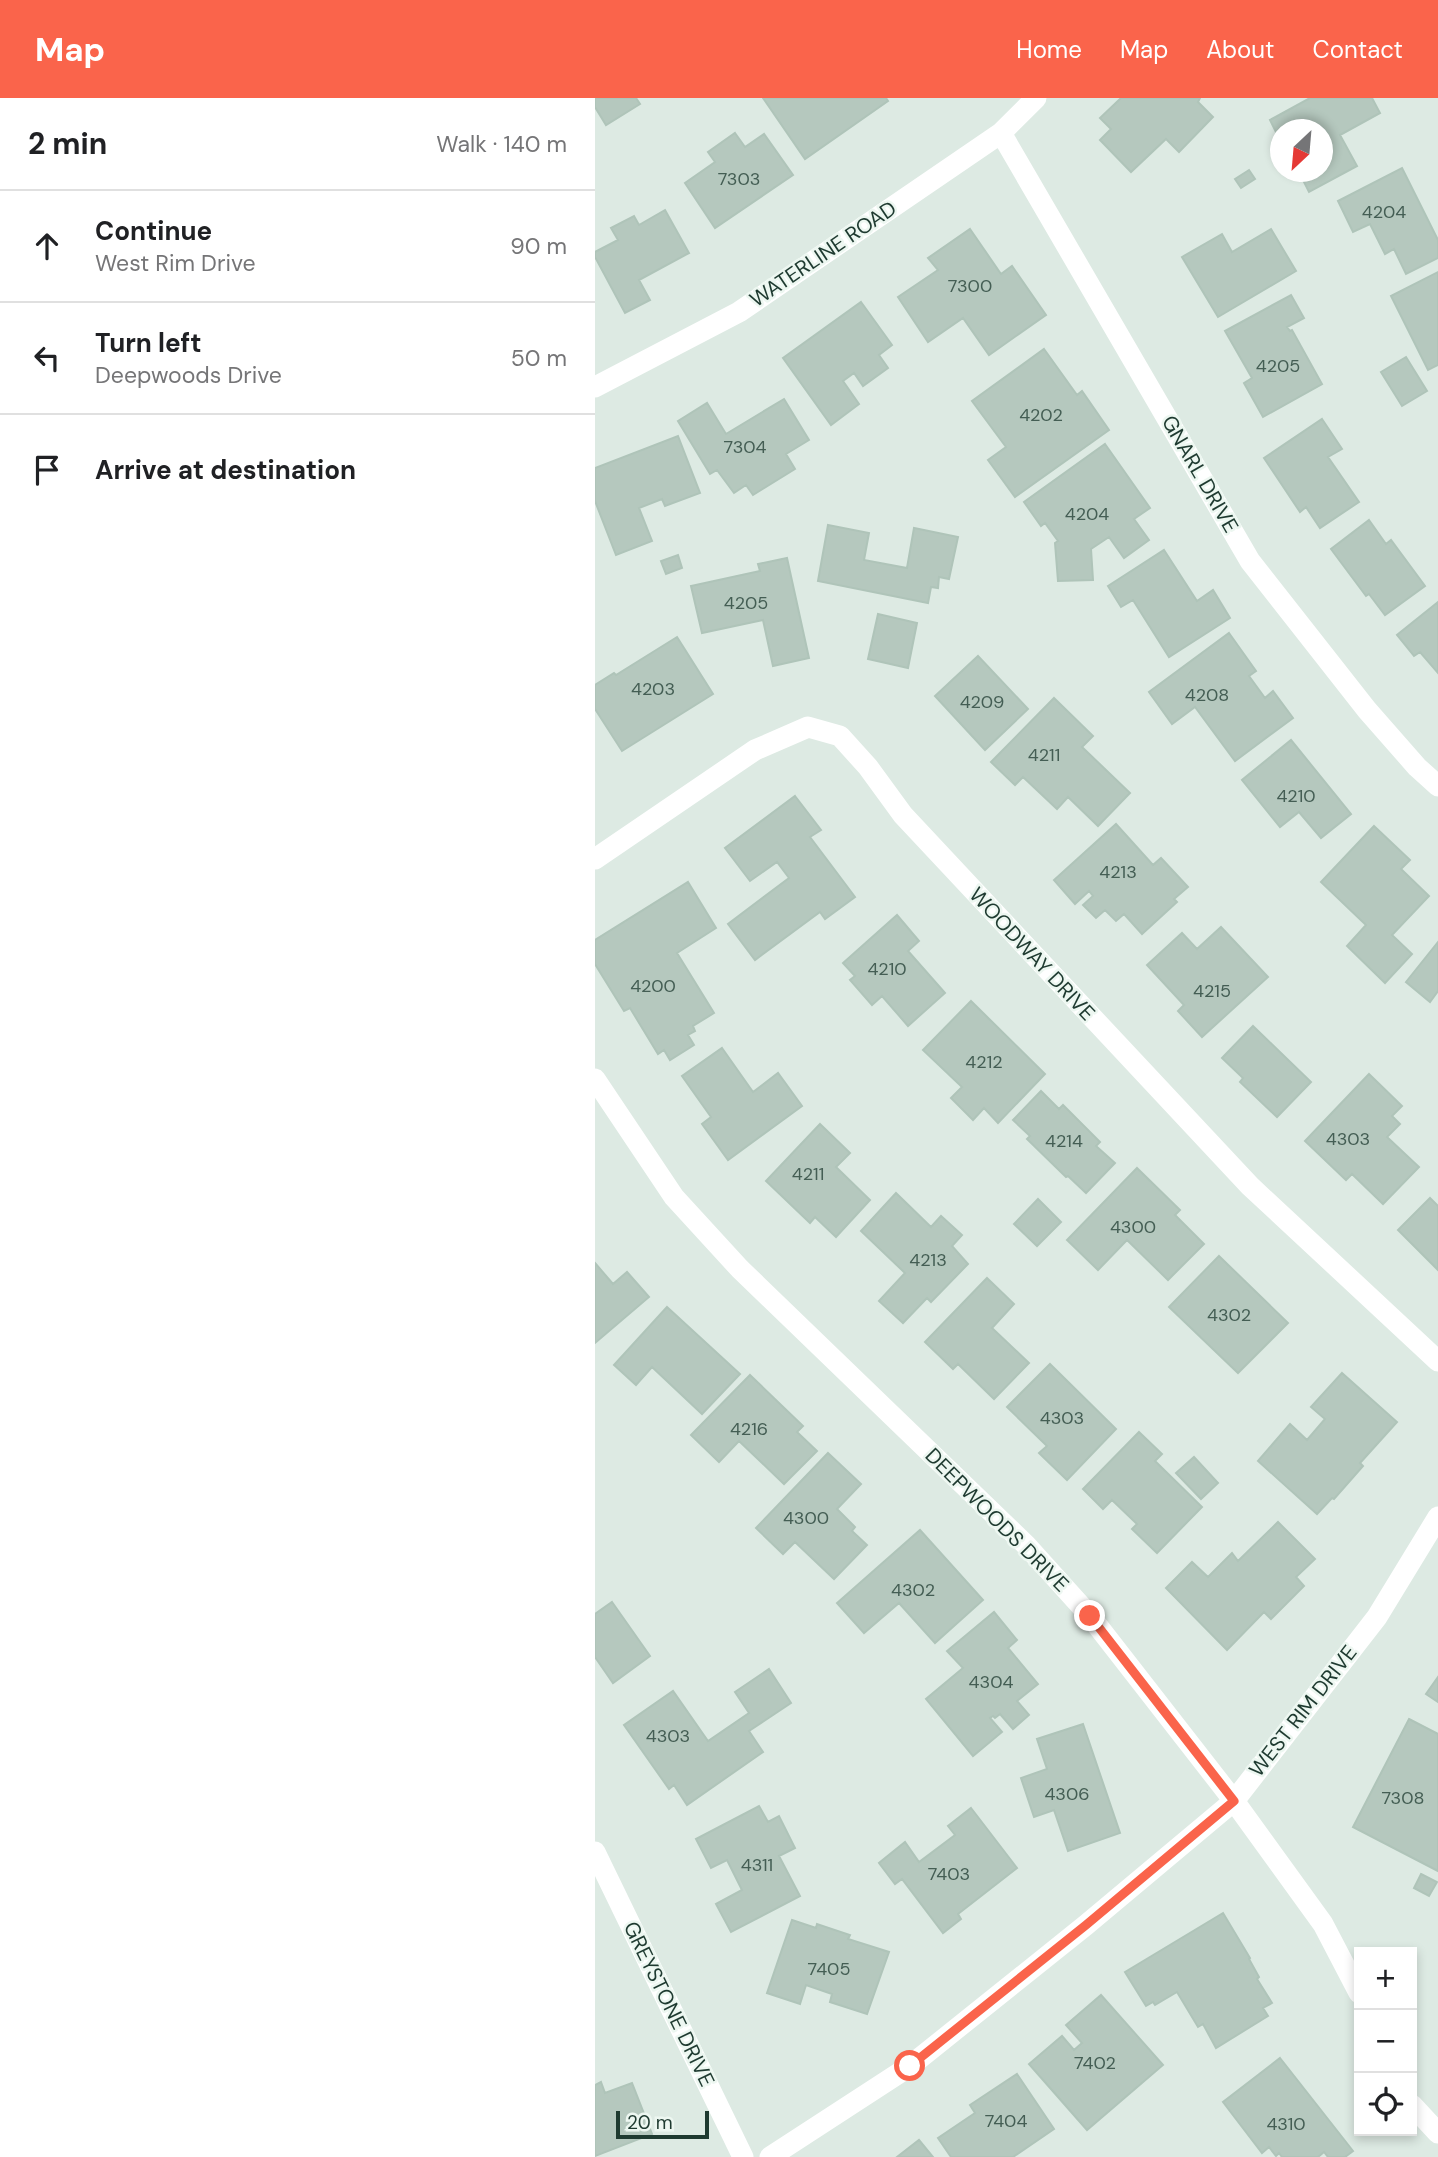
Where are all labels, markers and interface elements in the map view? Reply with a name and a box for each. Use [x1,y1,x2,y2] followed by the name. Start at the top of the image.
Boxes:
[35,28,105,71] text: Map
[1016,34,1082,65] text: Home
[1120,34,1168,65] text: Map
[1206,34,1275,65] text: About
[1313,34,1403,65] text: Contact
[1270,119,1333,182] north arrow
[28,124,107,163] text: 2 min
[436,129,567,159] text: Walk · 140 m
[718,167,760,191] house number: 7303
[744,195,902,313] street label: WATERLINE ROAD
[1362,200,1406,224] house number: 4204
[95,214,212,248] text: Continue
[28,227,66,265] icon: ahead
[510,231,567,261] text: 90 m
[95,248,256,278] text: West Rim Drive
[948,274,992,298] house number: 7300
[95,326,202,360] text: Turn left
[28,339,66,377] icon: left
[511,343,567,373] text: 50 m
[1256,354,1300,378] house number: 4205
[95,360,282,390] text: Deepwoods Drive
[1019,403,1063,427] house number: 4202
[1155,410,1245,538] street label: GNARL DRIVE
[723,435,767,459] house number: 7304
[28,451,66,489] icon: arrive
[95,453,356,487] text: Arrive at destination
[1065,502,1109,526] house number: 4204
[724,591,768,615] house number: 4205
[631,677,675,701] house number: 4203
[1185,683,1229,707] house number: 4208
[960,690,1004,714] house number: 4209
[1028,743,1060,767] house number: 4211
[1276,784,1316,808] house number: 4210
[1099,860,1137,884] house number: 4213
[963,881,1101,1027] street label: WOODWAY DRIVE
[867,957,907,981] house number: 4210
[630,974,676,998] house number: 4200
[1193,979,1231,1003] house number: 4215
[965,1050,1003,1074] house number: 4212
[1326,1127,1370,1151] house number: 4303
[1045,1129,1083,1153] house number: 4214
[792,1162,824,1186] house number: 4211
[1110,1215,1156,1239] house number: 4300
[909,1248,947,1272] house number: 4213
[1207,1303,1251,1327] house number: 4302
[1040,1406,1084,1430] house number: 4303
[730,1417,768,1441] house number: 4216
[919,1442,1075,1598] street label: DEEPWOODS DRIVE
[783,1506,829,1530] house number: 4300
[891,1578,935,1602] house number: 4302
[1074,1600,1105,1631] route end
[1243,1639,1363,1783] street label: WEST RIM DRIVE
[969,1670,1013,1694] house number: 4304
[646,1724,690,1748] house number: 4303
[1044,1782,1090,1806] house number: 4306
[1381,1786,1425,1810] house number: 7308
[741,1853,773,1877] house number: 4311
[928,1862,970,1886] house number: 7403
[617,1917,721,2091] street label: GREYSTONE DRIVE
[1354,1947,1417,2136] map controls
[1354,1947,1417,2010] button: +
[808,1957,850,1981] house number: 7405
[1354,2010,1417,2073] button: −
[894,2050,925,2081] route start
[1074,2051,1116,2075] house number: 7402
[1354,2073,1417,2136] button: locate
[616,2108,709,2140] scale bar
[985,2109,1027,2133] house number: 7404
[627,2110,673,2135] text: 20 m
[1266,2112,1306,2136] house number: 4310

